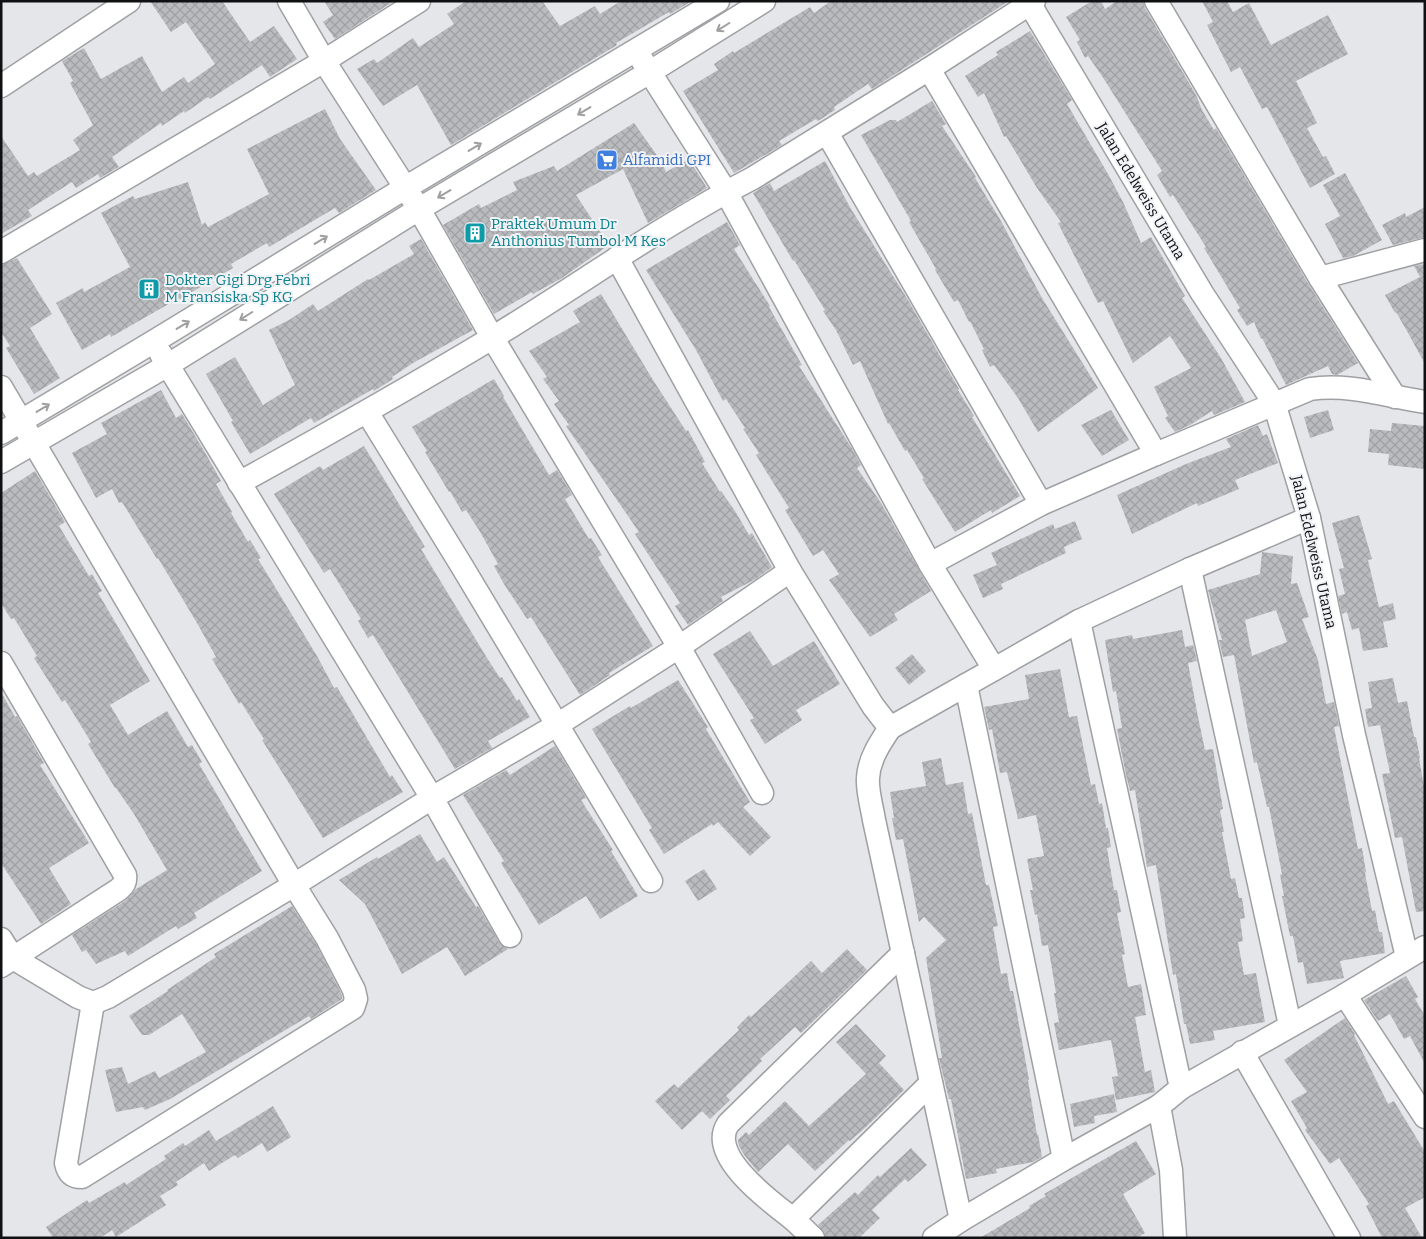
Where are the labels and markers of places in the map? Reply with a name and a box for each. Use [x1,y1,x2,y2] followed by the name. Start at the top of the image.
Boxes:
[595,148,619,172] supermarket icon: Alfamidi GPI
[623,151,711,169] place label: Alfamidi GPI
[491,215,666,250] place label: Praktek Umum Dr Anthonius Tumbol M Kes
[463,221,487,245] building icon: Praktek Umum Dr Anthonius Tumbol M Kes
[165,271,311,306] place label: Dokter Gigi Drg Febri M Fransiska Sp KG
[137,277,161,301] building icon: Dokter Gigi Drg Febri M Fransiska Sp KG

